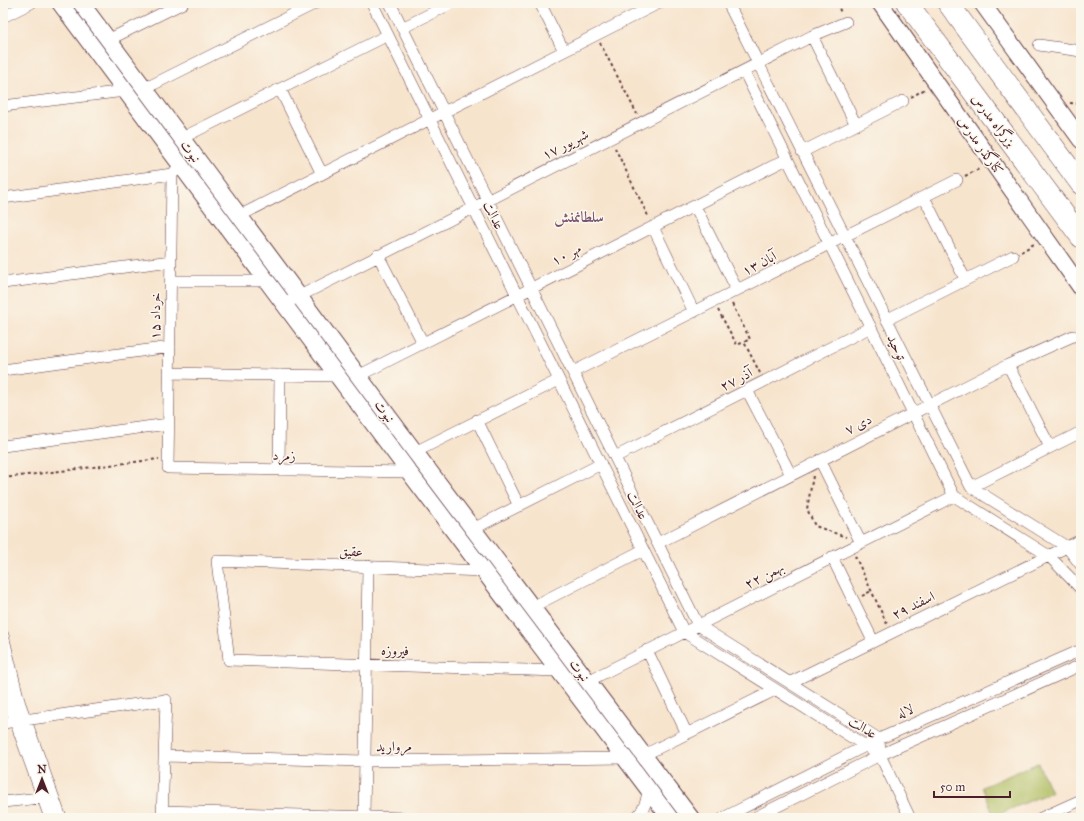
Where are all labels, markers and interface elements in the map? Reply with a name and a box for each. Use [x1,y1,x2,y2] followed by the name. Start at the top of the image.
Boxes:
[968,90,1020,151] street label: بزرگراه مدرس
[954,111,1009,178] street label: کنارگذر مدرس
[539,125,592,164] street label: ۱۷ شهریور
[177,137,205,166] street label: نبوت
[479,198,508,232] street label: عدالت
[554,208,604,227] district label: سلطانمنش
[548,240,585,270] street label: ۱۰ مهر
[739,247,781,279] street label: ۱۳ آبان
[147,292,164,340] street label: ۱۵ خرداد
[883,332,910,363] street label: توحید
[717,363,757,395] street label: ۲۷ آذر
[371,397,399,426] street label: نبوت
[842,410,875,438] street label: ۷ دی
[272,447,296,465] street label: زمرد
[623,488,652,522] street label: عدالت
[339,543,363,560] street label: عقیق
[742,558,787,593] street label: ۲۲ بهمن
[889,588,937,623] street label: ۲۹ اسفند
[381,642,409,659] street label: فیروزه
[566,656,594,685] street label: نبوت
[894,700,916,723] street label: لاله
[846,712,880,742] street label: عدالت
[376,738,412,756] street label: مروارید
[22,759,62,799] north arrow
[37,763,47,776] text: N
[934,773,1010,799] scale bar
[940,780,965,794] text: 50 m

